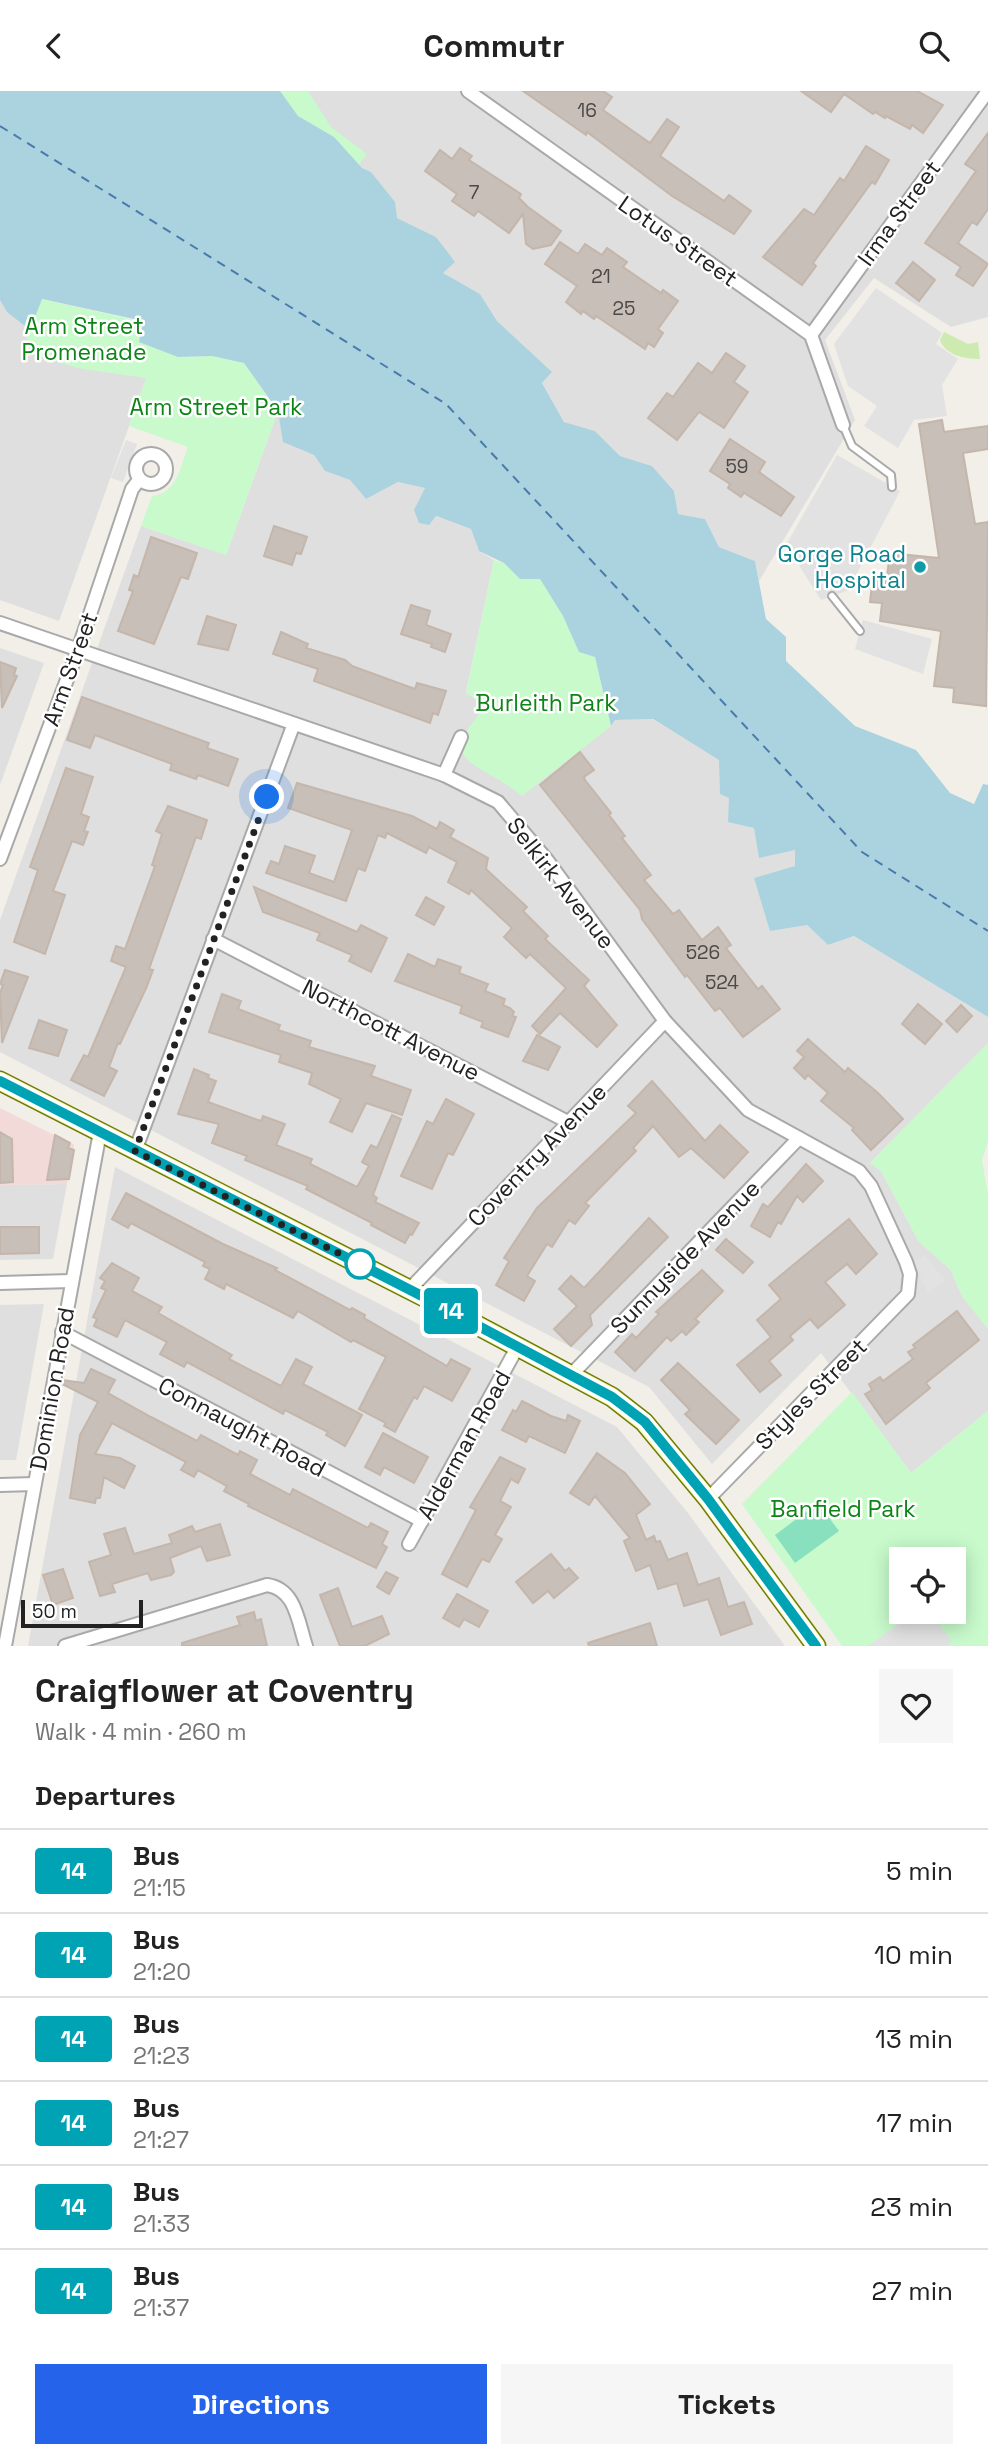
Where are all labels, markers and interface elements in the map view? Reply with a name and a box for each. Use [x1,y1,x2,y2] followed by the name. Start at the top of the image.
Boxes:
[423,26,565,66] text: Commutr
[35,27,73,65] icon: back
[915,27,953,65] icon: search
[577,98,597,123] house number: 16
[851,154,947,272] street label: Irma Street
[469,180,480,205] house number: 7
[612,189,744,293] street label: Lotus Street
[591,264,611,289] house number: 21
[613,296,635,321] house number: 25
[21,311,147,367] park label: Arm Street Promenade
[130,392,302,422] park label: Arm Street Park
[725,454,749,479] house number: 59
[778,539,906,595] place label: Gorge Road Hospital
[912,559,928,575] marker: Gorge Road Hospital
[36,608,104,730] street label: Arm Street
[475,688,617,718] park label: Burleith Park
[249,779,284,814] your location
[500,811,622,955] street label: Selkirk Avenue
[686,940,720,965] house number: 526
[705,970,739,995] house number: 524
[297,972,485,1088] street label: Northcott Avenue
[461,1077,613,1233] street label: Coventry Avenue
[604,1173,766,1341] street label: Sunnyside Avenue
[345,1249,375,1279] unlabelled marker
[420,1288,482,1334] line badge: 14
[438,1295,464,1326] text: 14
[23,1305,81,1473] street label: Dominion Road
[749,1332,873,1456] street label: Styles Street
[410,1365,518,1525] street label: Alderman Road
[153,1370,331,1484] street label: Connaught Road
[770,1494,916,1524] park label: Banfield Park
[889,1547,966,1624] map controls
[889,1547,966,1624] button: locate
[21,1597,144,1629] scale bar
[32,1599,77,1624] text: 50 m
[879,1669,953,1743] button: heart
[35,1670,414,1712] text: Craigflower at Coventry
[35,1717,247,1747] text: Walk · 4 min · 260 m
[35,1779,176,1813] text: Departures
[133,1839,180,1873] text: Bus
[886,1854,953,1888] text: 5 min
[60,1855,87,1886] text: 14
[133,1873,186,1903] text: 21:15
[133,1923,180,1957] text: Bus
[874,1938,953,1972] text: 10 min
[60,1939,87,1970] text: 14
[133,1957,191,1987] text: 21:20
[133,2007,180,2041] text: Bus
[875,2022,953,2056] text: 13 min
[60,2023,87,2054] text: 14
[133,2041,190,2071] text: 21:23
[133,2091,180,2125] text: Bus
[876,2106,953,2140] text: 17 min
[60,2107,87,2138] text: 14
[133,2125,189,2155] text: 21:27
[133,2175,180,2209] text: Bus
[870,2190,953,2224] text: 23 min
[60,2191,87,2222] text: 14
[133,2209,190,2239] text: 21:33
[133,2259,180,2293] text: Bus
[872,2274,953,2308] text: 27 min
[60,2275,87,2306] text: 14
[133,2293,189,2323] text: 21:37
[35,2364,487,2444] button: Directions
[501,2364,953,2444] button: Tickets

